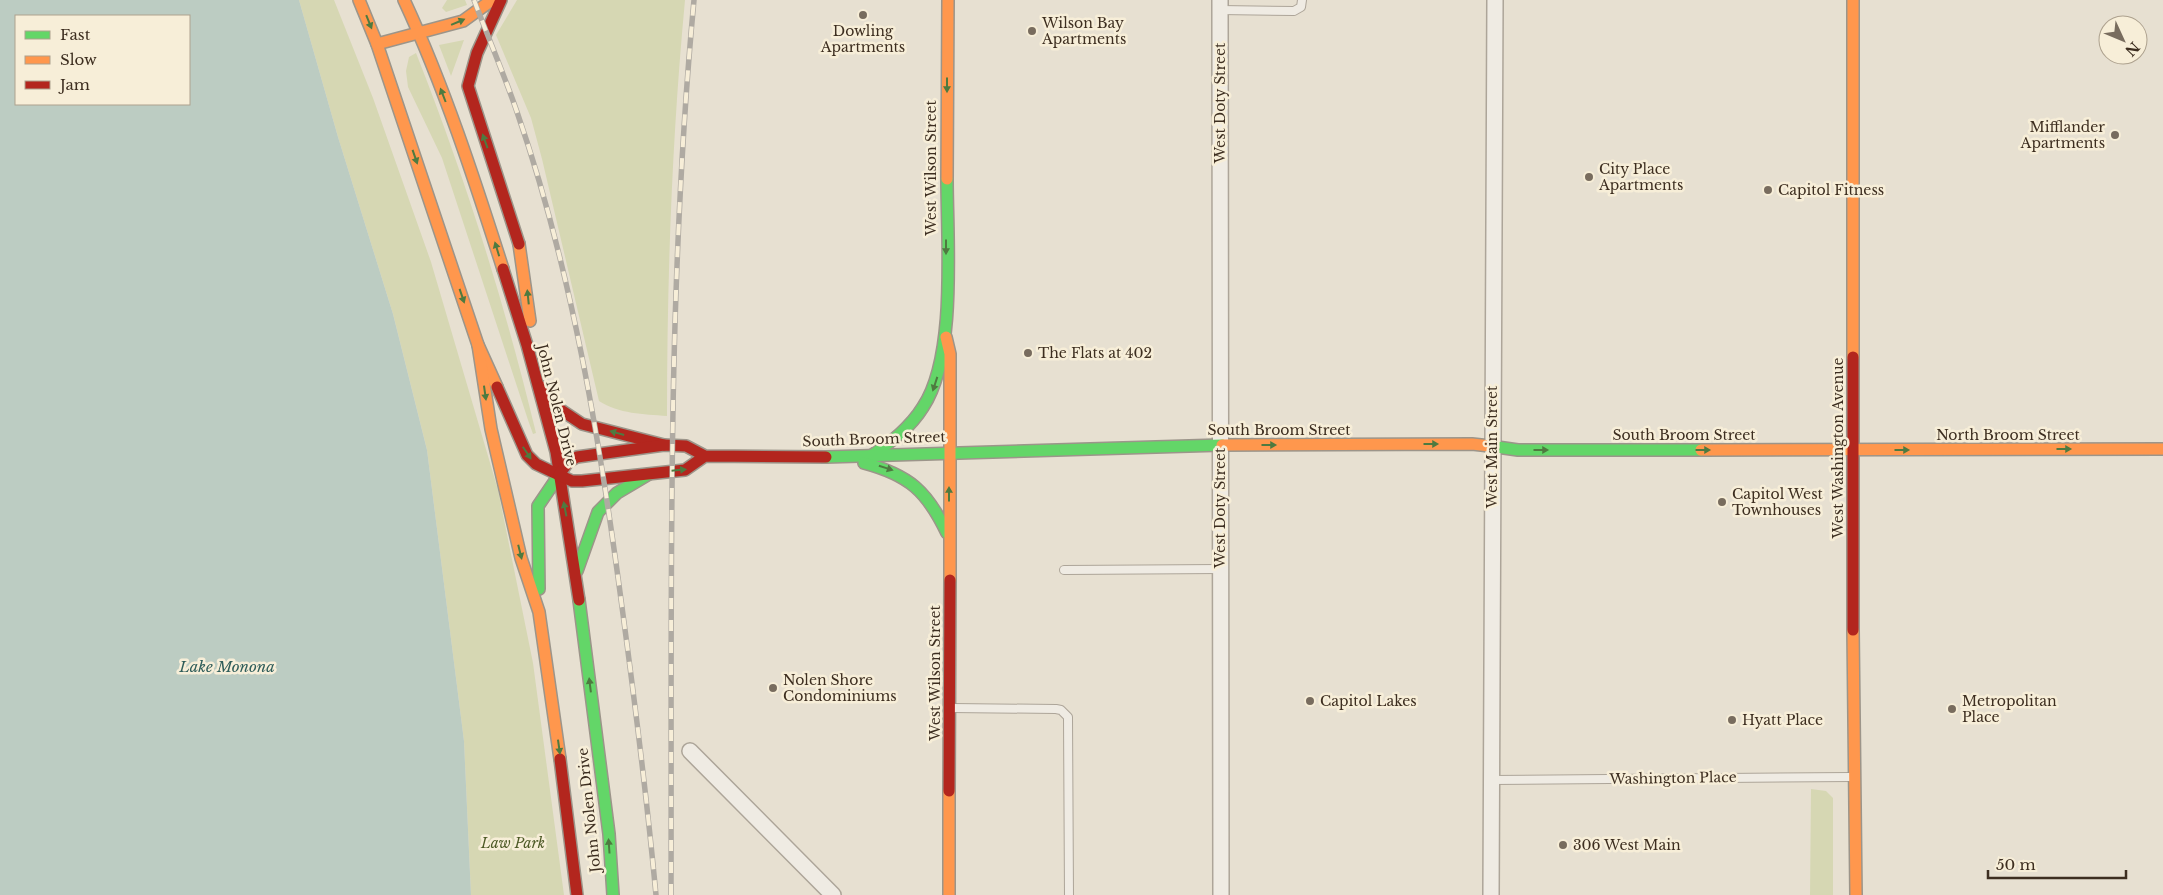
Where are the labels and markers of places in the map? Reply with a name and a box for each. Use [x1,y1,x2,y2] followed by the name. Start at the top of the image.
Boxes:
[857,9,869,21] marker: Dowling Apartments
[1041,14,1126,48] place label: Wilson Bay Apartments
[820,22,905,56] place label: Dowling Apartments
[1026,25,1038,37] marker: Wilson Bay Apartments
[2020,118,2105,152] place label: Mifflander Apartments
[2109,129,2121,141] marker: Mifflander Apartments
[1598,160,1683,194] place label: City Place Apartments
[1583,171,1595,183] marker: City Place Apartments
[1778,181,1884,199] place label: Capitol Fitness
[1762,184,1774,196] marker: Capitol Fitness
[1038,344,1152,362] place label: The Flats at 402
[1022,347,1034,359] marker: The Flats at 402
[1732,485,1823,519] place label: Capitol West Townhouses
[1716,496,1728,508] marker: Capitol West Townhouses
[783,671,897,705] place label: Nolen Shore Condominiums
[767,682,779,694] marker: Nolen Shore Condominiums
[1320,692,1417,710] place label: Capitol Lakes
[1962,692,2057,726] place label: Metropolitan Place
[1304,695,1316,707] marker: Capitol Lakes
[1946,703,1958,715] marker: Metropolitan Place
[1742,711,1823,729] place label: Hyatt Place
[1726,714,1738,726] marker: Hyatt Place
[1573,836,1681,854] place label: 306 West Main
[1557,839,1569,851] marker: 306 West Main

